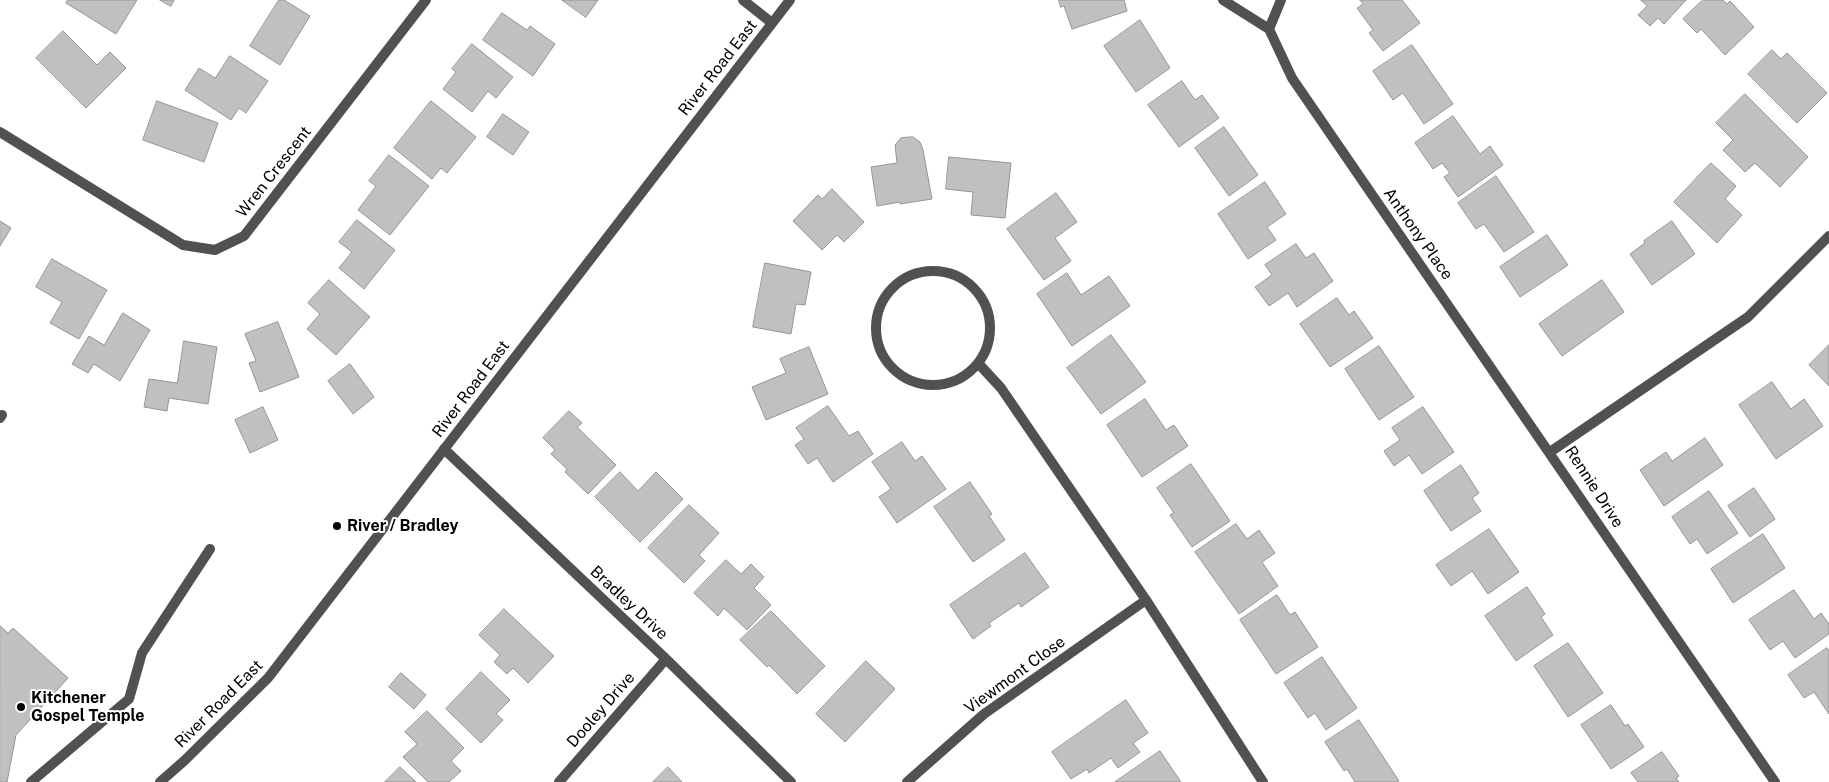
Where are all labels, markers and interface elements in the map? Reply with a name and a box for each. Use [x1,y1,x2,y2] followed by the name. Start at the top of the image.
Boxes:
[675,16,761,120] street label: River Road East
[232,123,316,221] street label: Wren Crescent
[1379,184,1457,284] street label: Anthony Place
[428,337,514,441] street label: River Road East
[1561,443,1627,531] street label: Rennie Drive
[347,516,459,536] place label: River / Bradley
[331,520,343,532] marker: River / Bradley
[586,562,672,644] street label: Bradley Drive
[961,632,1069,718] street label: Viewmont Close
[171,656,267,752] street label: River Road East
[563,668,639,752] street label: Dooley Drive
[31,688,144,726] place label: Kitchener Gospel Temple
[15,701,27,713] marker: Kitchener Gospel Temple

